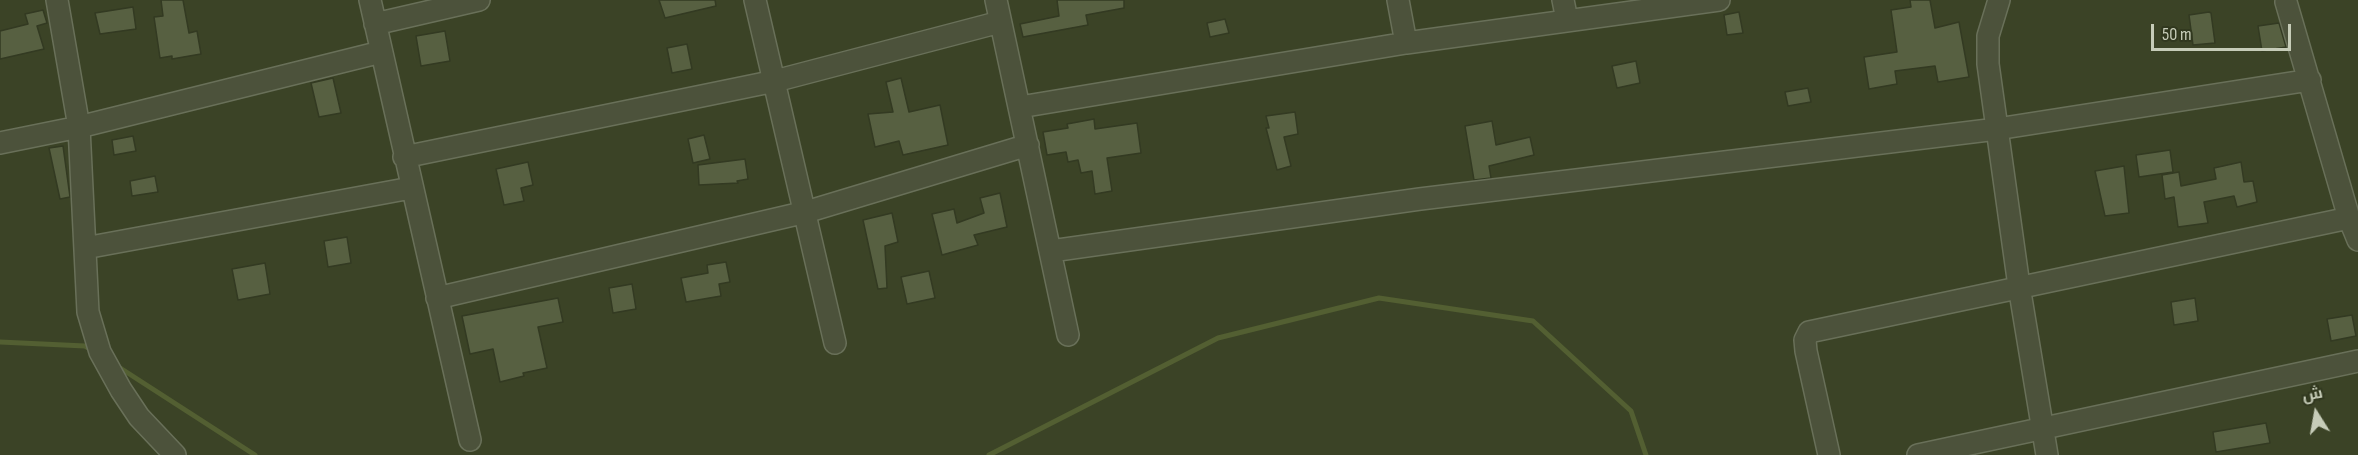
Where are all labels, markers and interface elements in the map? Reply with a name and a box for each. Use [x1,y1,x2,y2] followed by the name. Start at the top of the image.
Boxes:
[2154,12,2294,50] scale bar
[2162,24,2192,45] text: 50 m
[2286,383,2346,443] north arrow
[2301,384,2324,406] text: ش

